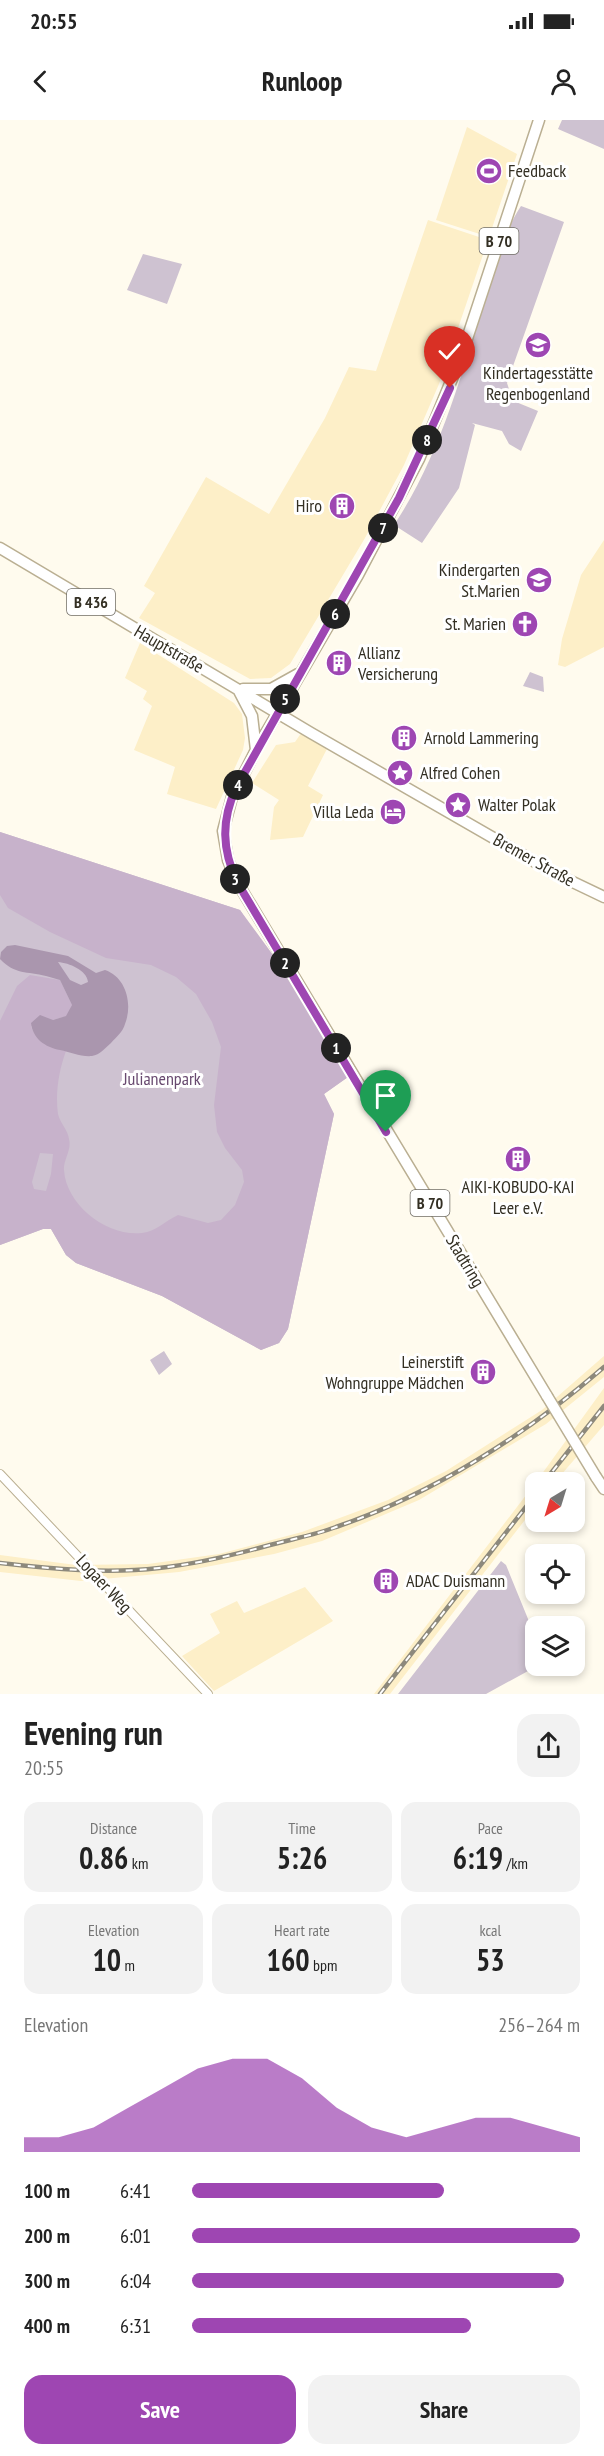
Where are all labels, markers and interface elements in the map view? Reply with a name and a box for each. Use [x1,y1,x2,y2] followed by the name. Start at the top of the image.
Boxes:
[30,7,78,35] text: 20:55
[262,64,342,98] text: Runloop
[24,65,57,98] icon: back
[547,65,580,98] icon: person
[474,156,504,186] sports icon: Feedback
[508,159,566,182] place label: Feedback
[480,228,518,254] road number: B 70
[424,326,475,388] pin
[523,330,553,360] school or university icon: Kindertagesstätte Regenbogenland
[433,335,466,368] icon: check
[483,361,593,405] place label: Kindertagesstätte Regenbogenland
[412,425,442,455] pin: 8
[423,430,431,450] text: 8
[327,491,357,521] building icon: Hiro
[296,494,322,517] place label: Hiro
[368,513,398,543] pin: 7
[379,518,387,538] text: 7
[439,558,520,602] place label: Kindergarten St.Marien
[524,565,554,595] school or university icon: Kindergarten St.Marien
[67,589,115,615] road number: B 436
[320,599,350,629] pin: 6
[331,604,339,624] text: 6
[510,609,540,639] church icon: St. Marien
[445,612,506,635] place label: St. Marien
[130,619,208,678] street label: Hauptstraße
[357,641,438,685] place label: Allianz Versicherung
[324,648,354,678] building icon: Allianz Versicherung
[270,684,300,714] pin: 5
[281,689,289,709] text: 5
[389,723,419,753] building icon: Arnold Lammering
[424,726,539,749] place label: Arnold Lammering
[385,758,415,788] place icon: Alfred Cohen
[420,761,500,784] place label: Alfred Cohen
[223,770,253,800] pin: 4
[234,775,242,795] text: 4
[443,790,473,820] place icon: Walter Polak
[478,793,556,816] place label: Walter Polak
[378,797,408,827] hotel icon: Villa Leda
[312,800,374,823] place label: Villa Leda
[489,828,579,891] street label: Bremer Straße
[220,864,250,894] pin: 3
[231,869,239,889] text: 3
[270,948,300,978] pin: 2
[281,953,289,973] text: 2
[321,1033,351,1063] pin: 1
[332,1038,340,1058] text: 1
[122,1067,201,1090] park label: Julianenpark
[360,1070,411,1132] pin
[369,1079,402,1112] icon: arrive
[503,1144,533,1174] building icon: AIKI-KOBUDO-KAI Leer e.V.
[462,1175,575,1219] place label: AIKI-KOBUDO-KAI Leer e.V.
[410,1190,450,1216] road number: B 70
[441,1230,490,1291] street label: Stadtring
[325,1350,464,1394] place label: Leinerstift Wohngruppe Mädchen
[468,1357,498,1387] building icon: Leinerstift Wohngruppe Mädchen
[525,1472,585,1532] north arrow
[525,1472,585,1676] map controls
[525,1544,585,1604] button: locate
[71,1550,137,1618] street label: Logaer Weg
[371,1566,401,1596] building icon: ADAC Duismann
[406,1569,505,1592] place label: ADAC Duismann
[525,1616,585,1676] button: layers
[24,1711,163,1754] text: Evening run
[517,1714,580,1777] button: share
[24,1755,64,1781] text: 20:55
[90,1818,137,1838] text: Distance
[288,1818,316,1838] text: Time
[478,1818,503,1838] text: Pace
[79,1838,128,1877] text: 0.86
[277,1838,327,1877] text: 5:26
[453,1838,503,1877] text: 6:19
[128,1853,148,1873] text: km
[503,1853,528,1873] text: /km
[88,1920,139,1940] text: Elevation
[274,1920,330,1940] text: Heart rate
[479,1920,501,1940] text: kcal
[92,1940,121,1979] text: 10
[267,1940,310,1979] text: 160
[476,1940,505,1979] text: 53
[121,1955,135,1975] text: m
[310,1955,337,1975] text: bpm
[24,2012,88,2038] text: Elevation
[498,2012,580,2038] text: 256–264 m
[24,2178,70,2204] text: 100 m
[120,2178,151,2204] text: 6:41
[24,2223,70,2249] text: 200 m
[120,2223,151,2249] text: 6:01
[24,2268,70,2294] text: 300 m
[120,2268,151,2294] text: 6:04
[24,2313,70,2339] text: 400 m
[120,2313,151,2339] text: 6:31
[24,2375,296,2444] button: Save
[308,2375,580,2444] button: Share

